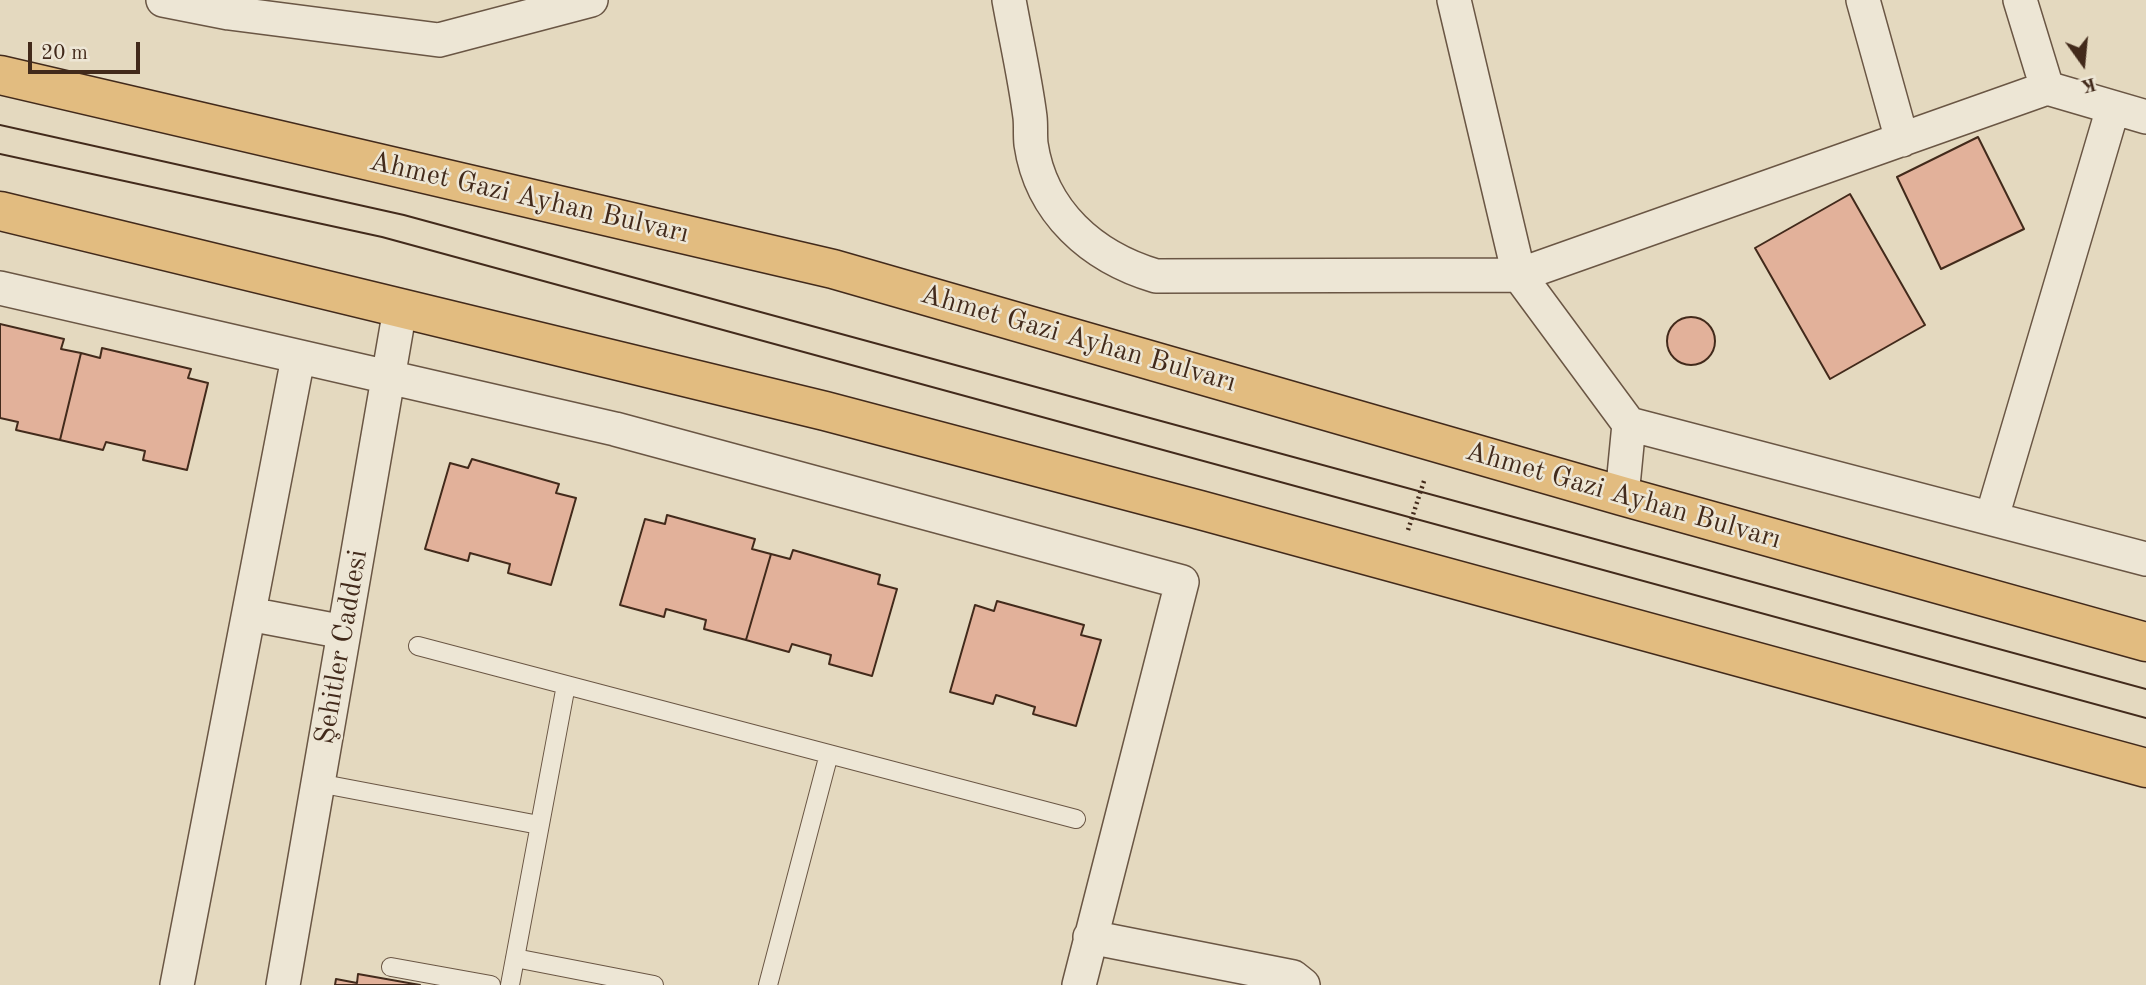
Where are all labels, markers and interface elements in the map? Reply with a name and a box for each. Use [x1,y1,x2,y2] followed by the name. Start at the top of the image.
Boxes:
[32,28,144,72] scale bar
[2048,28,2118,98] north arrow
[41,43,88,64] text: 20 m
[2079,73,2098,95] text: K
[366,145,692,251] street label: Ahmet Gazi Ayhan Bulvarı
[916,278,1240,400] street label: Ahmet Gazi Ayhan Bulvarı
[1461,435,1785,557] street label: Ahmet Gazi Ayhan Bulvarı
[308,547,376,747] street label: Şehitler Caddesi

